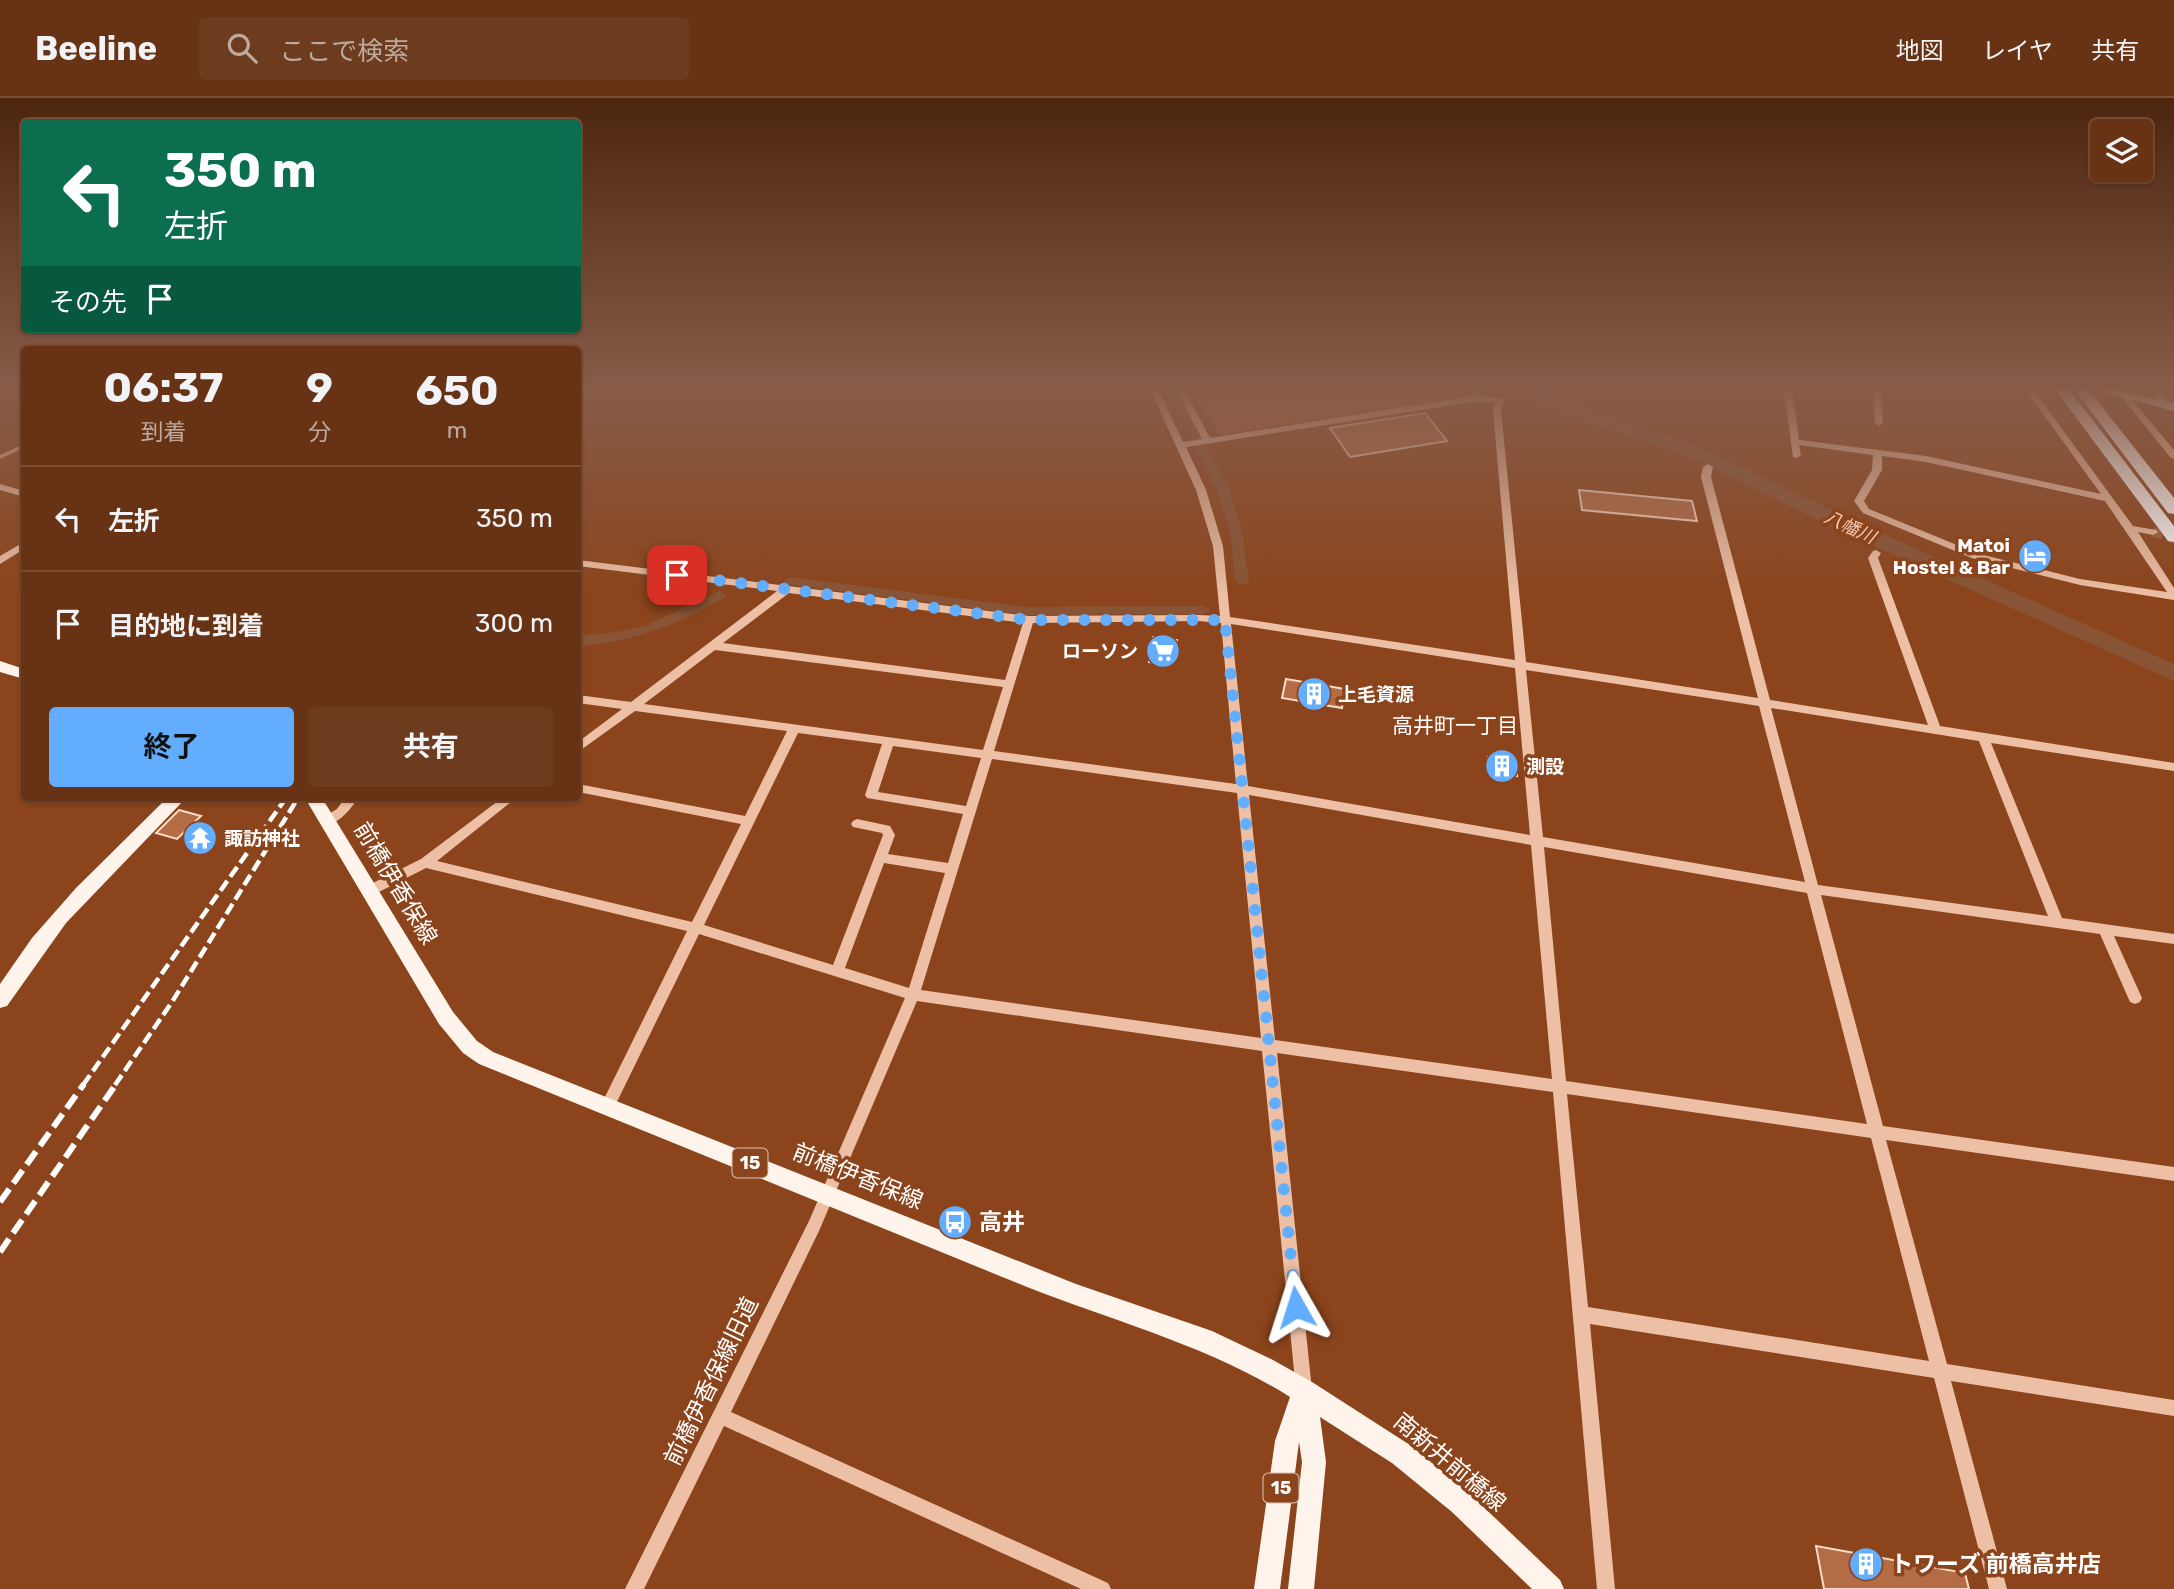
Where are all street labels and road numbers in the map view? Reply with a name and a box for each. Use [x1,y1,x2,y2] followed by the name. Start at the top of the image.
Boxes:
[348,817,444,949] street label: 前橋伊香保線
[789,1137,927,1215] street label: 前橋伊香保線
[732,1148,768,1178] road number: 15
[658,1292,764,1470] street label: 前橋伊香保線旧道
[1388,1407,1512,1517] street label: 南新井前橋線
[1264,1474,1298,1503] road number: 15

